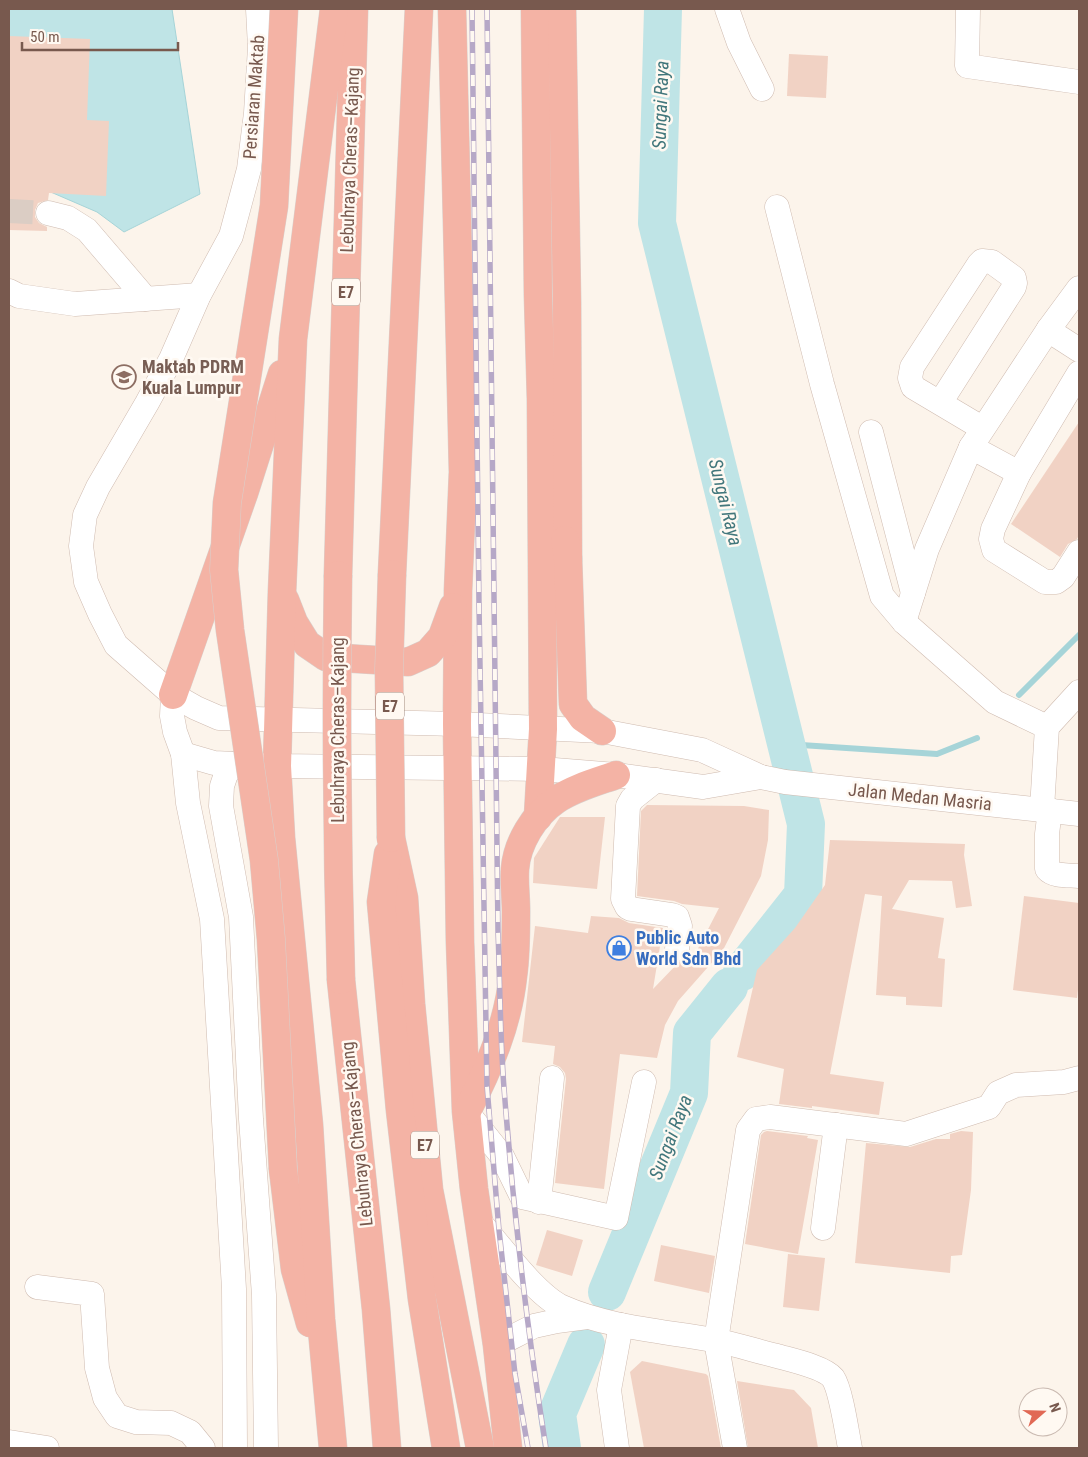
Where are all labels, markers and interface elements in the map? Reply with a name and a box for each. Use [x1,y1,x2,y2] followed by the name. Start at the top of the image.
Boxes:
[22,20,179,52] scale bar
[30,28,60,46] text: 50 m
[239,34,268,160] street label: Persiaran Maktab
[647,60,674,150] water label: Sungai Raya
[336,67,363,253] street label: Lebuhraya Cheras–Kajang
[332,278,360,306] road number: E7
[142,356,244,398] place label: Maktab PDRM Kuala Lumpur
[111,364,137,390] school or university icon: Maktab PDRM Kuala Lumpur
[704,456,747,548] water label: Sungai Raya
[327,637,348,823] street label: Lebuhraya Cheras–Kajang
[376,692,404,719] road number: E7
[847,779,993,814] street label: Jalan Medan Masria
[636,927,741,969] place label: Public Auto World Sdn Bhd
[606,935,632,961] shop icon: Public Auto World Sdn Bhd
[336,1041,377,1227] street label: Lebuhraya Cheras–Kajang
[644,1092,697,1183] water label: Sungai Raya
[411,1132,439,1158] road number: E7
[1018,1387,1068,1437] north arrow
[1046,1401,1064,1414] text: N

